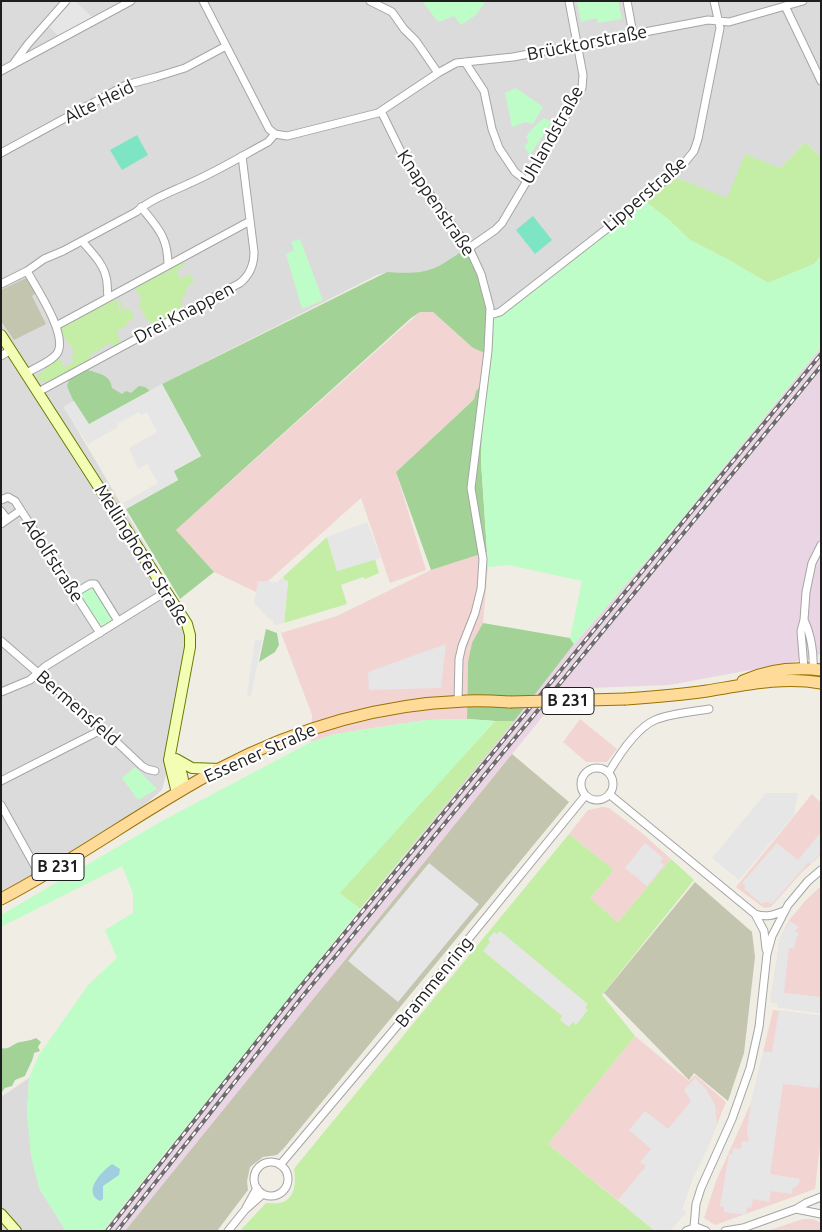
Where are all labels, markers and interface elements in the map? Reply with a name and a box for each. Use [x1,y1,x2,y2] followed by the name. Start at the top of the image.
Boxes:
[525,21,649,65] street label: Brücktorstraße
[61,76,137,128] street label: Alte Heid
[516,82,588,188] street label: Uhlandstraße
[393,146,479,260] street label: Knappenstraße
[599,152,691,236] street label: Lipperstraße
[130,278,238,348] street label: Drei Knappen
[90,481,194,629] street label: Mellinghofer Straße
[18,514,88,606] street label: Adolfstraße
[32,666,124,750] street label: Bermensfeld
[542,688,594,714] road number: B 231
[201,719,319,787] street label: Essener Straße
[32,854,84,880] road number: B 231
[391,932,477,1032] street label: Brammenring

